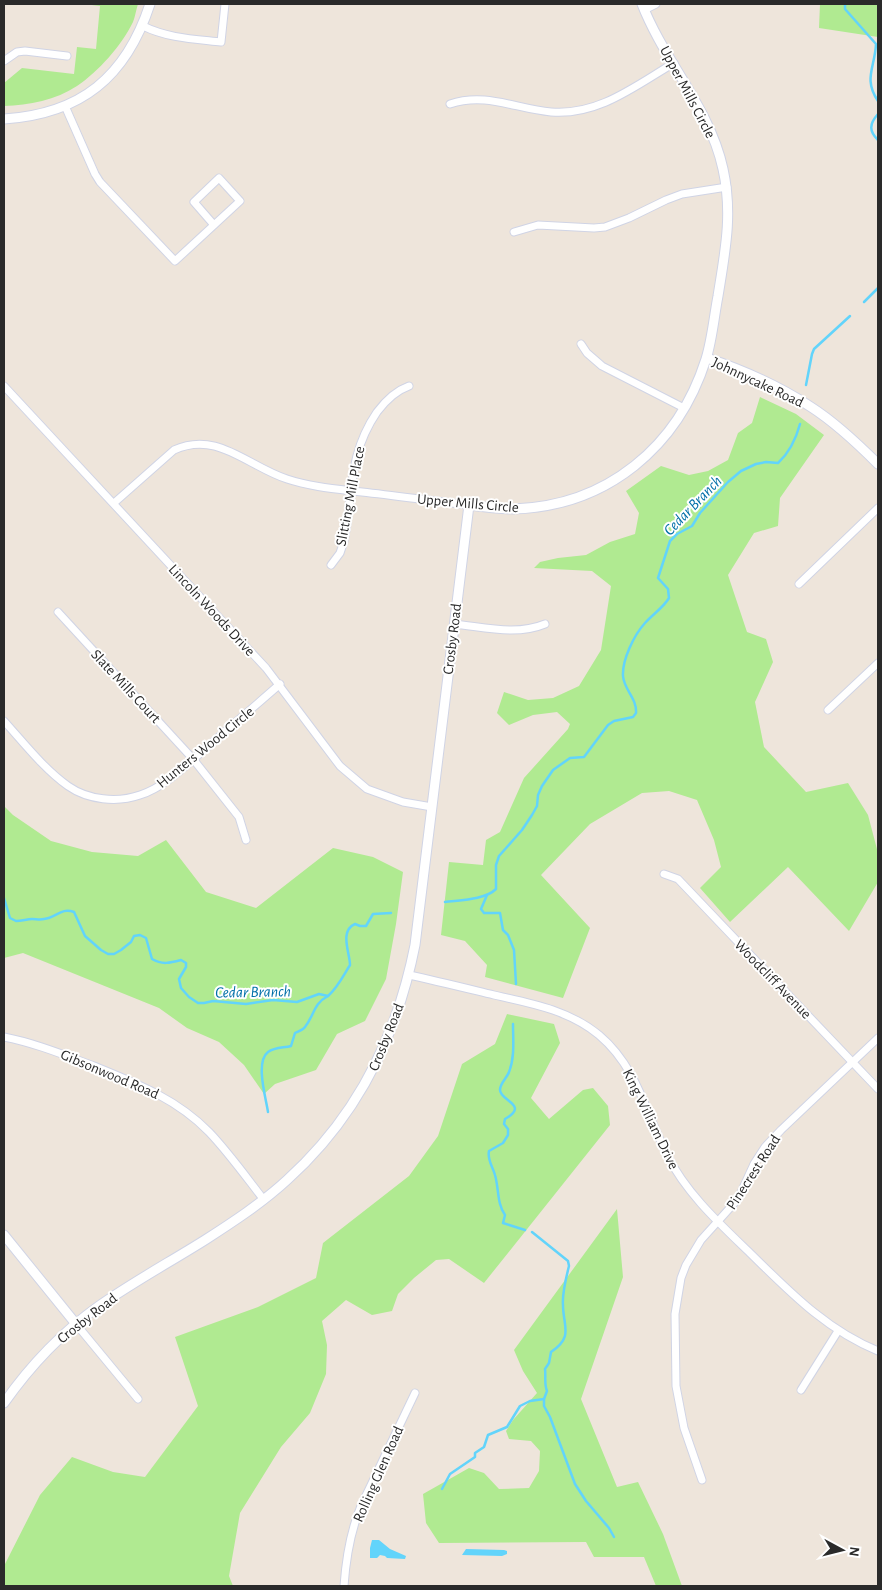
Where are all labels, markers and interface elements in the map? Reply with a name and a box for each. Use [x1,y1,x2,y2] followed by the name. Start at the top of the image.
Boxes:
[657,44,718,141] street label: Upper Mills Circle
[710,355,806,410] street label: Johnnycake Road
[333,445,368,547] street label: Slitting Mill Place
[661,473,725,539] water label: Cedar Branch
[416,492,520,515] street label: Upper Mills Circle
[166,562,258,659] street label: Lincoln Woods Drive
[441,602,464,675] street label: Crosby Road
[88,647,163,726] street label: Slate Mills Court
[154,704,257,791] street label: Hunters Wood Circle
[731,937,814,1022] street label: Woodcliff Avenue
[215,983,291,1001] water label: Cedar Branch
[366,1001,407,1073] street label: Crosby Road
[58,1047,161,1102] street label: Gibsonwood Road
[620,1067,681,1172] street label: King William Drive
[724,1132,783,1212] street label: Pinecrest Road
[55,1290,120,1346] street label: Crosby Road
[351,1424,406,1524] street label: Rolling Glen Road
[817,1525,867,1575] north arrow
[846,1546,861,1557] text: N

